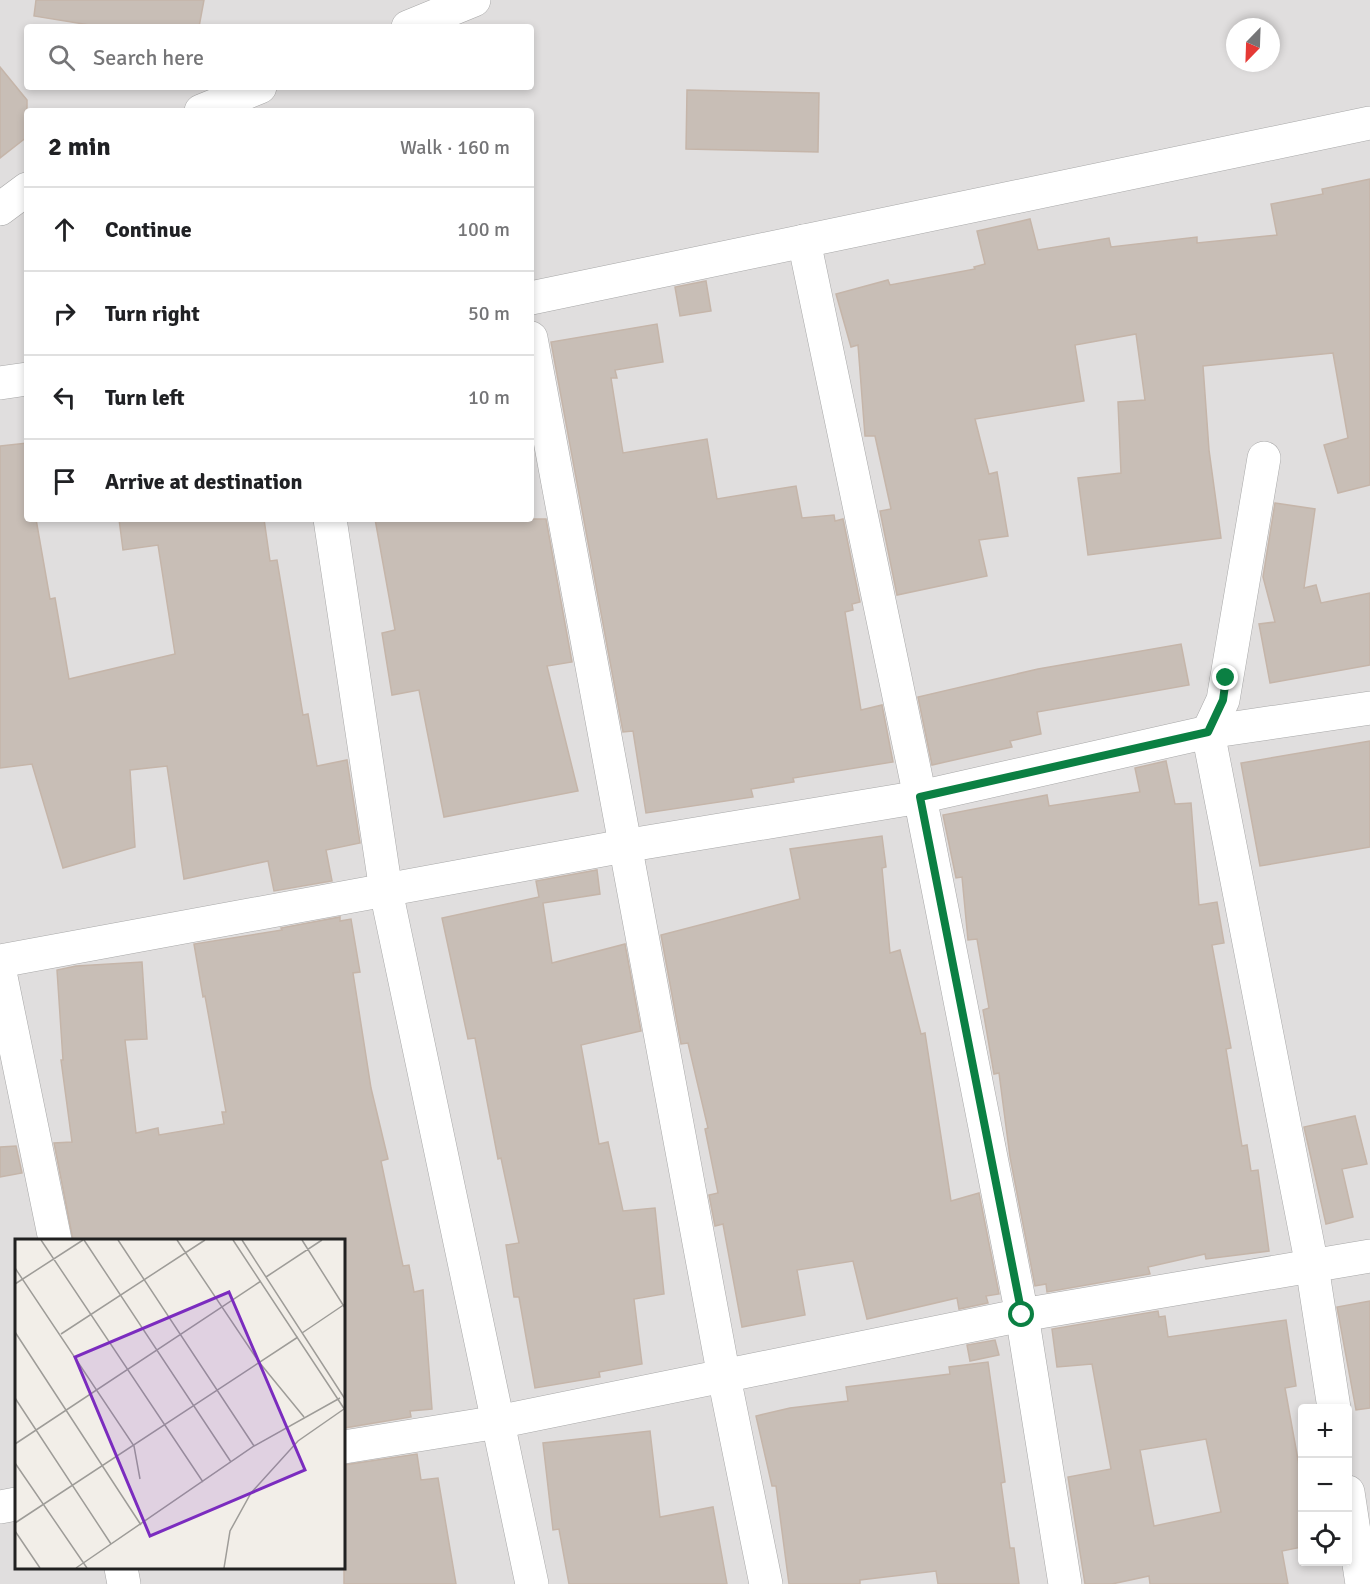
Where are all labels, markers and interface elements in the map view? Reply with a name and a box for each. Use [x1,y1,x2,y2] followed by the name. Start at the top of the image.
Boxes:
[1226,18,1280,72] north arrow
[24,24,534,90] search box
[45,41,78,74] icon: search
[93,44,204,71] text: Search here
[48,131,111,163] text: 2 min
[400,135,510,160] text: Walk · 160 m
[48,213,81,246] icon: ahead
[105,216,192,243] text: Continue
[457,217,510,242] text: 100 m
[48,297,81,330] icon: right
[105,300,200,327] text: Turn right
[468,301,510,326] text: 50 m
[48,381,81,414] icon: left
[105,384,185,411] text: Turn left
[468,385,510,410] text: 10 m
[48,465,81,498] icon: arrive
[105,468,302,495] text: Arrive at destination
[1212,664,1238,690] route end
[15,1239,345,1569] inset map
[1008,1301,1034,1327] route start
[1298,1404,1352,1566] map controls
[1298,1404,1352,1458] button: +
[1298,1458,1352,1512] button: −
[1298,1512,1352,1566] button: locate

